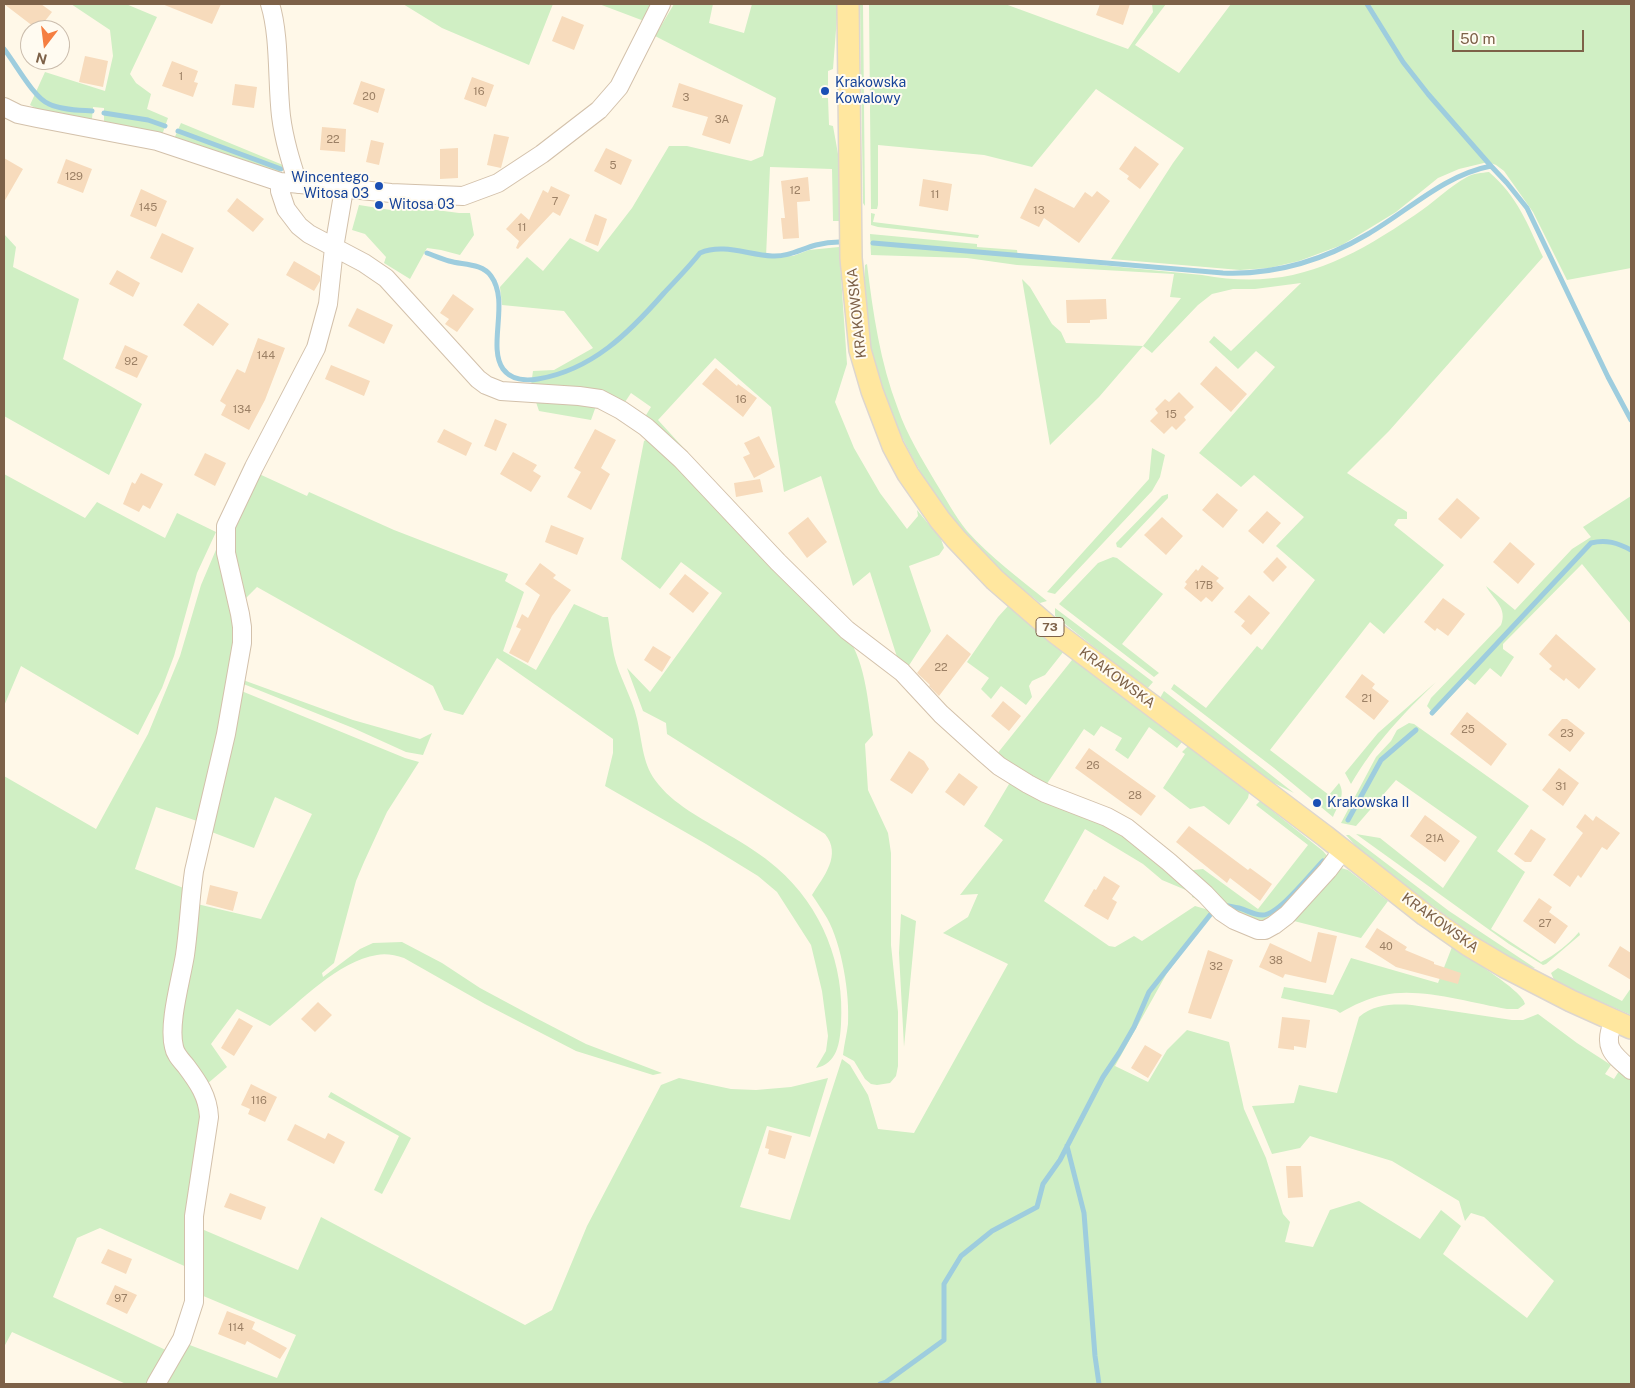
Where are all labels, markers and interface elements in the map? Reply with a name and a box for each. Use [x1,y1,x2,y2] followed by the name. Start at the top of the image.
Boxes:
[20,20,70,70] north arrow
[1455,20,1588,52] scale bar
[1460,30,1495,47] text: 50 m
[34,49,49,68] text: N
[179,70,183,84] house number: 1
[835,75,906,108] place label: Krakowska Kowalowy
[473,85,485,99] house number: 16
[819,85,831,97] marker: Krakowska Kowalowy
[362,90,376,104] house number: 20
[683,91,689,105] house number: 3
[715,113,729,127] house number: 3A
[326,133,340,147] house number: 22
[609,159,617,173] house number: 5
[65,170,83,184] house number: 129
[291,170,369,202] place label: Wincentego Witosa 03
[373,180,385,192] marker: Wincentego Witosa 03
[789,184,801,198] house number: 12
[931,188,939,202] house number: 11
[552,195,558,209] house number: 7
[389,197,454,213] place label: Witosa 03
[373,199,385,211] marker: Witosa 03
[139,201,157,215] house number: 145
[1033,204,1045,218] house number: 13
[518,221,526,235] house number: 11
[844,267,870,359] street label: KRAKOWSKA
[257,349,275,363] house number: 144
[124,355,138,369] house number: 92
[735,393,747,407] house number: 16
[233,403,251,417] house number: 134
[1165,408,1177,422] house number: 15
[1195,579,1213,593] house number: 17B
[1036,618,1064,636] road number: 73
[1076,644,1158,712] street label: KRAKOWSKA
[934,661,948,675] house number: 22
[1361,692,1373,706] house number: 21
[1461,723,1475,737] house number: 25
[1560,727,1574,741] house number: 23
[1086,759,1100,773] house number: 26
[1555,780,1567,794] house number: 31
[1128,789,1142,803] house number: 28
[1327,795,1409,811] place label: Krakowska II
[1311,797,1323,809] marker: Krakowska II
[1426,832,1444,846] house number: 21A
[1398,890,1482,956] street label: KRAKOWSKA
[1538,917,1552,931] house number: 27
[1379,940,1393,954] house number: 40
[1269,954,1283,968] house number: 38
[1209,960,1223,974] house number: 32
[251,1094,267,1108] house number: 116
[114,1292,128,1306] house number: 97
[228,1321,244,1335] house number: 114

